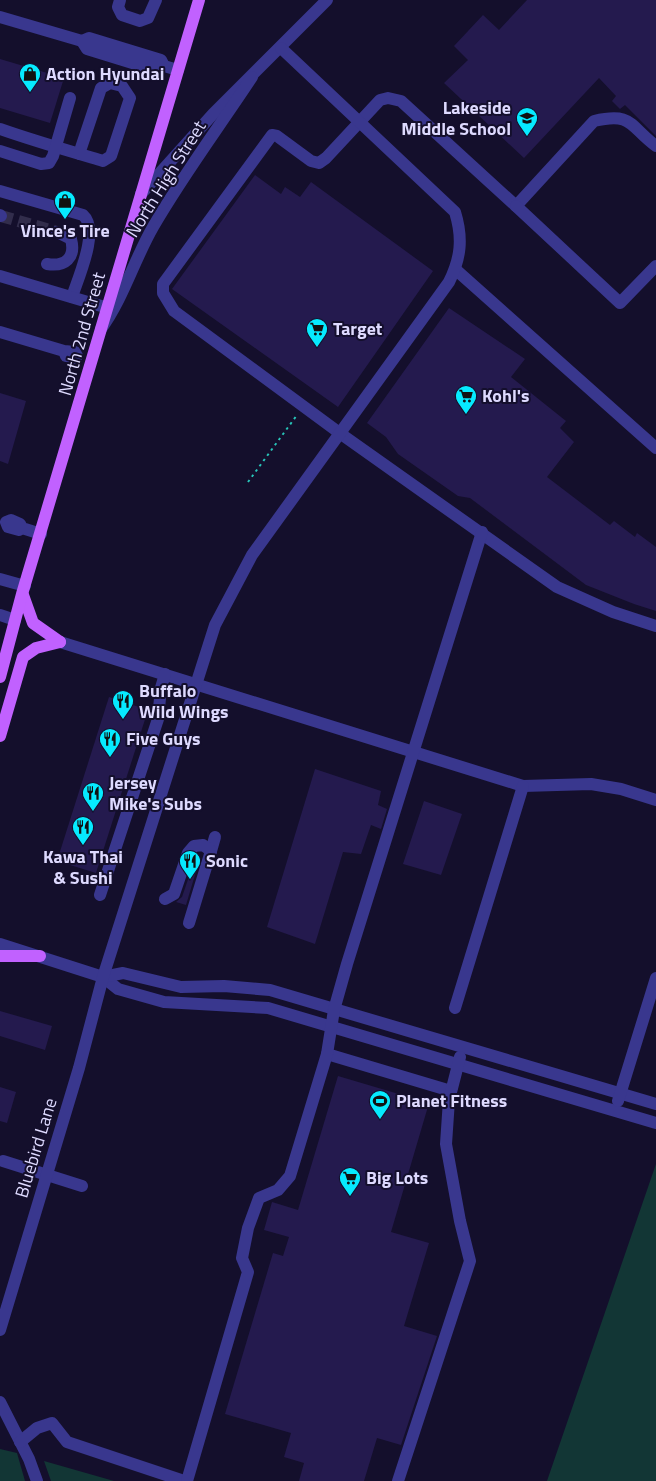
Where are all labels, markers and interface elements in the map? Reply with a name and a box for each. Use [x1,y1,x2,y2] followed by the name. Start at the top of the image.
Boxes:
[46,60,164,87] place label: Action Hyundai
[18,62,42,93] shop icon: Action Hyundai
[401,94,511,142] place label: Lakeside Middle School
[515,106,539,137] school or university icon: Lakeside Middle School
[119,115,213,242] street label: North High Street
[53,189,77,220] shop icon: Vince's Tire
[20,217,110,244] place label: Vince's Tire
[51,268,112,399] street label: North 2nd Street
[333,315,383,342] place label: Target
[305,317,329,348] supermarket icon: Target
[482,382,530,409] place label: Kohl's
[454,384,478,415] supermarket icon: Kohl's
[139,677,229,725] place label: Buffalo Wild Wings
[111,689,135,720] restaurant icon: Buffalo Wild Wings
[126,725,201,752] place label: Five Guys
[98,727,122,758] restaurant icon: Five Guys
[109,769,202,817] place label: Jersey Mike's Subs
[81,781,105,812] restaurant icon: Jersey Mike's Subs
[71,815,95,846] restaurant icon: Kawa Thai & Sushi
[43,843,123,891] place label: Kawa Thai & Sushi
[206,847,248,874] place label: Sonic
[178,849,202,880] restaurant icon: Sonic
[396,1087,507,1114] place label: Planet Fitness
[368,1089,392,1120] sports icon: Planet Fitness
[8,1095,64,1201] street label: Bluebird Lane
[366,1164,428,1191] place label: Big Lots
[338,1166,362,1197] supermarket icon: Big Lots

